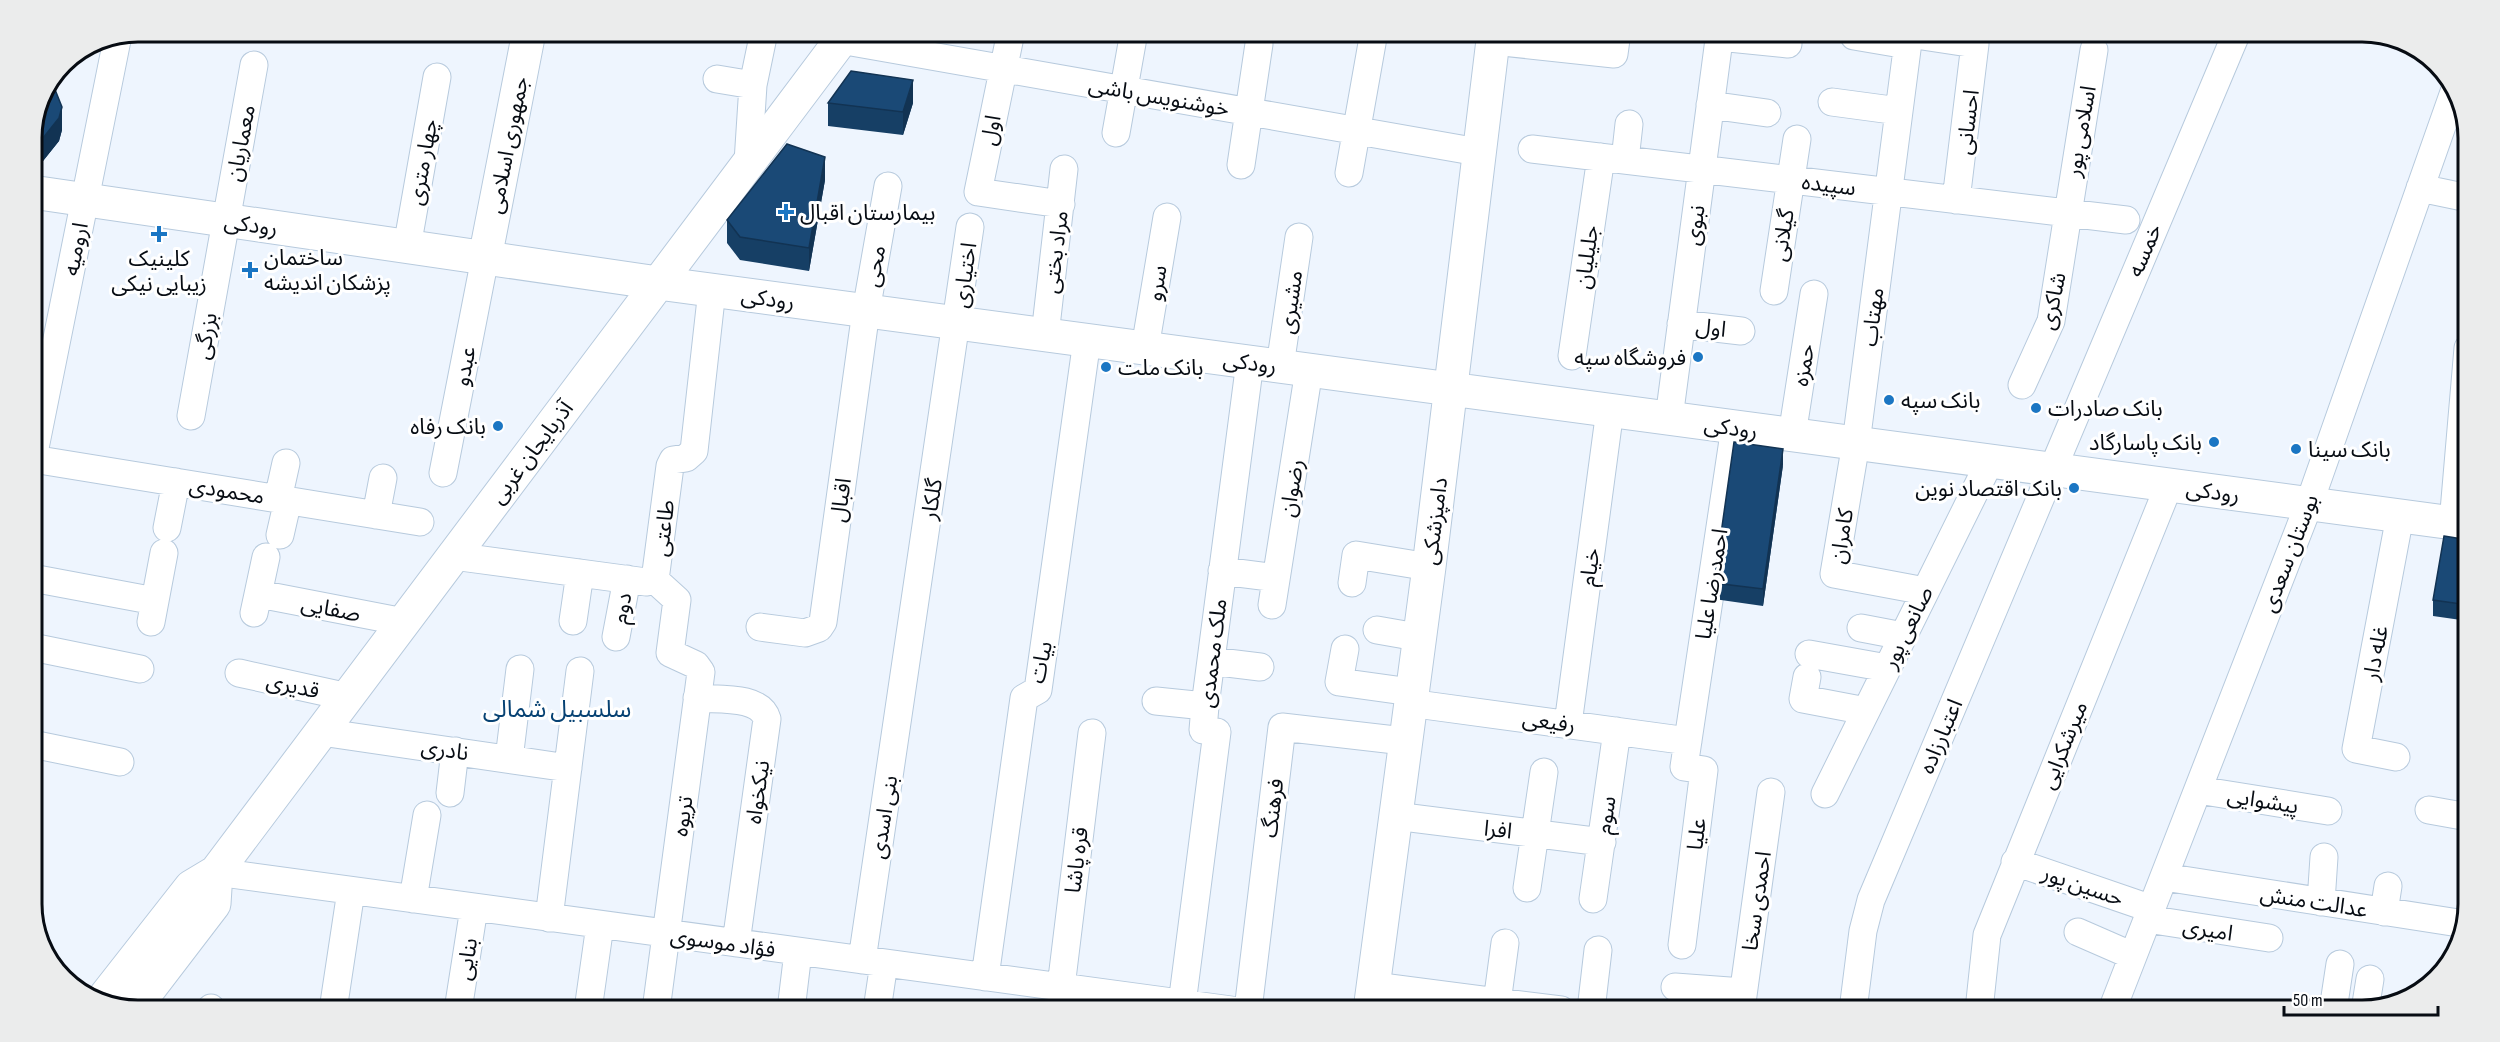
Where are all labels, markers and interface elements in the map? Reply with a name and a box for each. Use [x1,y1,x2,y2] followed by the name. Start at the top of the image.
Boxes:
[1086,72,1231,123] street label: خوشنویس باشی
[482,74,535,216] street label: جمهوری اسلامی
[2060,84,2103,180] street label: اسلامی پور
[1951,88,1986,156] street label: احسانی
[221,103,262,184] street label: معماریان
[975,113,1008,148] street label: اول
[403,117,444,208] street label: چهار متری
[1800,169,1857,202] street label: سپیده
[800,200,935,227] place label: بیمارستان اقبال
[777,203,795,221] marker: بیمارستان اقبال
[1679,203,1712,247] street label: نبوی
[1766,206,1801,263] street label: گیلانی
[222,208,279,243] street label: رودکی
[1038,209,1075,295] street label: مراد بختی
[58,220,95,278] street label: ارومیه
[2122,220,2169,281] street label: خمسه
[1570,224,1605,291] street label: جلیلیان
[150,225,168,243] marker: کلینیک زیبایی نیکی
[948,241,983,310] street label: اختیاری
[859,243,892,289] street label: محی
[264,245,391,297] place label: ساختمان پزشکان اندیشه
[111,246,207,298] place label: کلینیک زیبایی نیکی
[241,261,259,279] marker: ساختمان پزشکان اندیشه
[1141,263,1174,303] street label: سرو
[1274,269,1309,336] street label: مشیری
[2034,270,2073,333] street label: شاکری
[739,282,796,317] street label: رودکی
[1856,286,1890,348] street label: مهتاب
[189,311,224,362] street label: بزرگی
[1694,313,1728,344] street label: اول
[1788,342,1821,388] street label: حمزه
[448,344,483,389] street label: عبدو
[1574,345,1686,372] place label: فروشگاه سپه
[1221,346,1278,381] street label: رودکی
[1691,350,1705,364] marker: فروشگاه سپه
[1118,355,1203,382] place label: بانک ملت
[1099,360,1113,374] marker: بانک ملت
[1901,388,1980,415] place label: بانک سپه
[1882,393,1896,407] marker: بانک سپه
[485,395,581,510] street label: آذربایجان غربی
[2048,396,2163,423] place label: بانک صادرات
[2029,401,2043,415] marker: بانک صادرات
[1702,411,1759,446] street label: رودکی
[410,414,486,441] place label: بانک رفاه
[491,419,505,433] marker: بانک رفاه
[2089,430,2202,457] place label: بانک پاسارگاد
[2207,435,2221,449] marker: بانک پاسارگاد
[2308,437,2391,464] place label: بانک سینا
[2289,442,2303,456] marker: بانک سینا
[1275,457,1310,519] street label: رضوان
[187,472,266,511] street label: محمودی
[2184,475,2241,510] street label: رودکی
[825,476,858,524] street label: اقبال
[916,476,949,523] street label: گلکار
[1417,476,1454,567] street label: دامپزشکی
[1915,476,2062,503] place label: بانک اقتصاد نوین
[2067,481,2081,495] marker: بانک اقتصاد نوین
[2256,491,2325,616] street label: بوستان سعدی
[648,498,681,558] street label: طاعتی
[1825,506,1860,566] street label: کامران
[1690,527,1735,642] street label: احمدرضا علیا
[1574,546,1608,588] street label: خیام
[1876,582,1940,674] street label: صانعی پور
[299,591,363,628] street label: صفایی
[606,591,640,626] street label: دوم
[1193,597,1234,709] street label: ملک محمدی
[2358,623,2395,684] street label: غله دار
[1024,639,1059,686] street label: بیات
[264,668,322,705] street label: قدیری
[483,695,631,724] district label: سلسبیل شمالی
[1914,695,1969,778] street label: اعتبارزاده
[2035,698,2094,793] street label: میرشکرایی
[1521,705,1577,740] street label: رفیعی
[419,734,470,767] street label: نادری
[741,759,776,826] street label: نیکخواه
[865,774,904,861] street label: بنی اسدی
[1256,777,1291,839] street label: فرهنگ
[2225,783,2300,821] street label: پیشوایی
[667,794,700,838] street label: تریوه
[1590,794,1624,836] street label: سوم
[1482,815,1514,846] street label: افرا
[1682,817,1713,852] street label: علیا
[1060,825,1095,895] street label: قره پاشا
[1737,850,1778,953] street label: احمدی سخا
[2037,860,2127,913] street label: حسین پور
[2258,881,2369,924] street label: عدالت منش
[2181,913,2235,948] street label: امیری
[669,923,777,964] street label: فؤاد موسوی
[451,936,484,982] street label: بنایی
[2284,979,2438,1017] scale bar
[2293,990,2323,1011] text: 50 m

